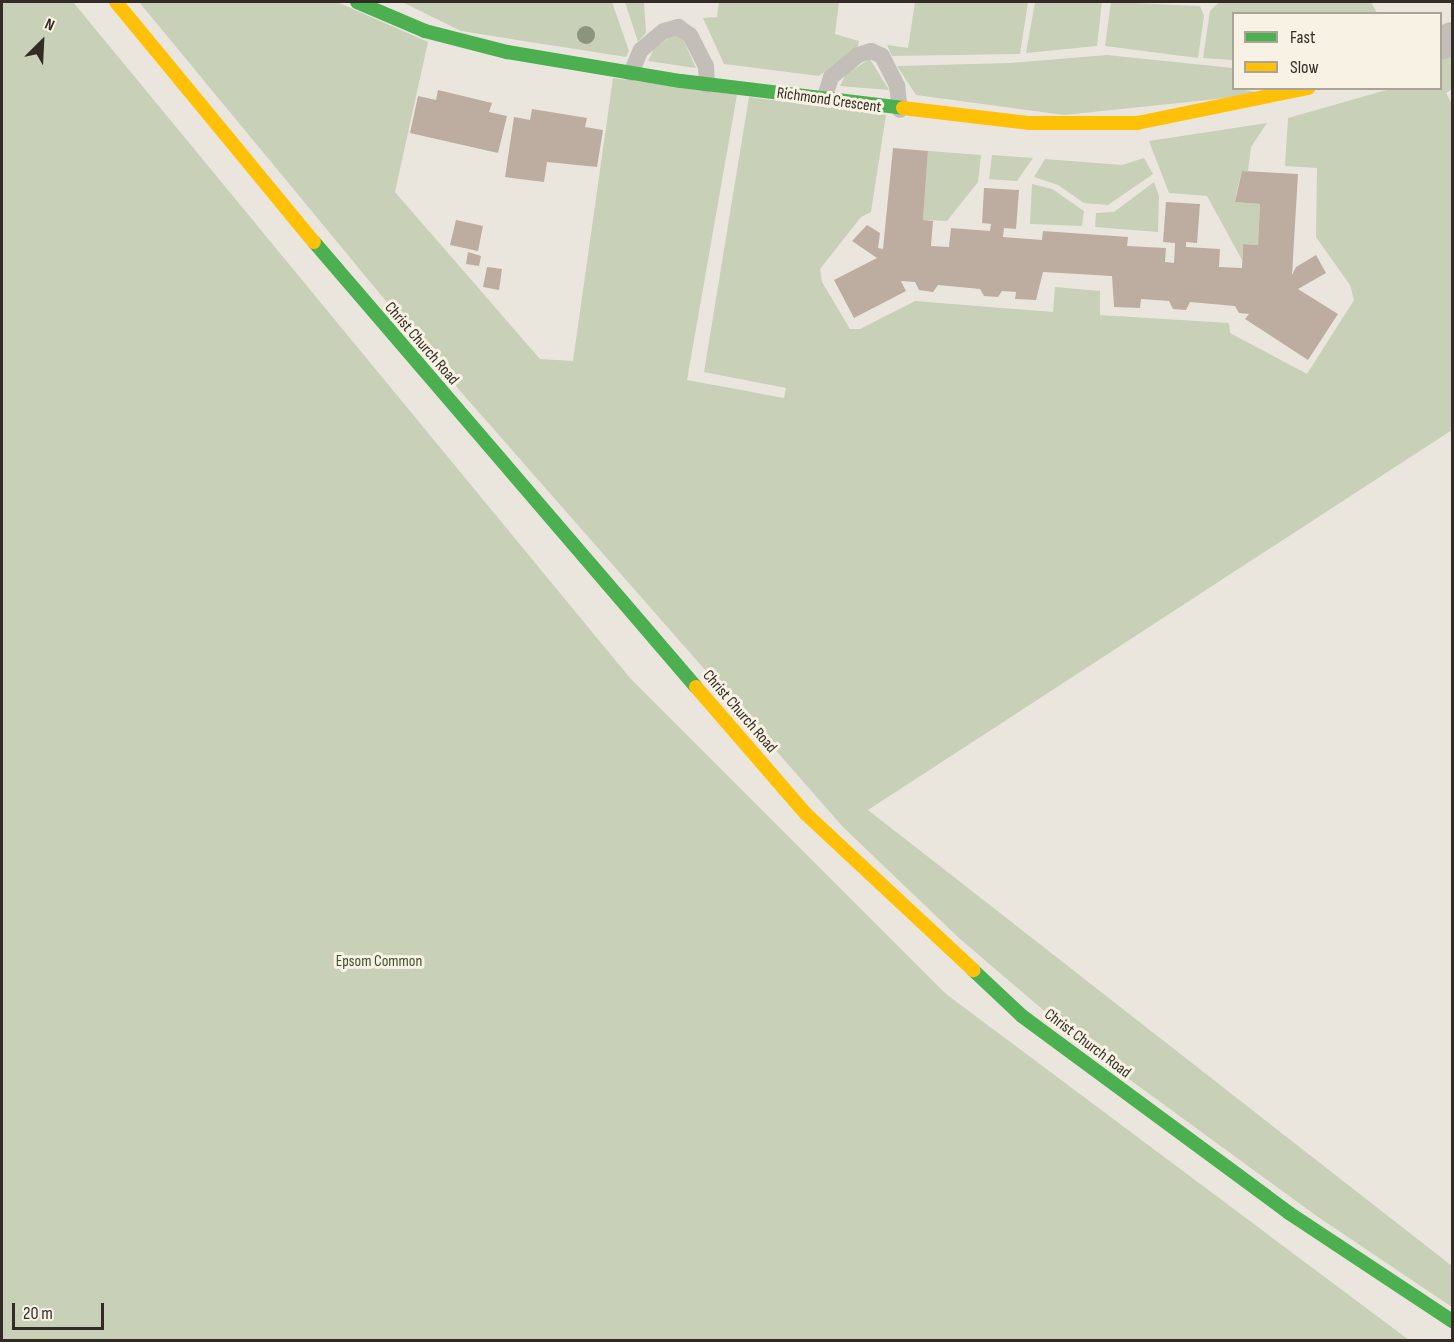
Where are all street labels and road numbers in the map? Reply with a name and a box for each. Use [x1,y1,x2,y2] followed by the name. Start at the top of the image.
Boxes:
[775,84,883,118] street label: Richmond Crescent
[380,299,462,389] street label: Christ Church Road
[698,667,780,757] street label: Christ Church Road
[1040,1005,1134,1083] street label: Christ Church Road

